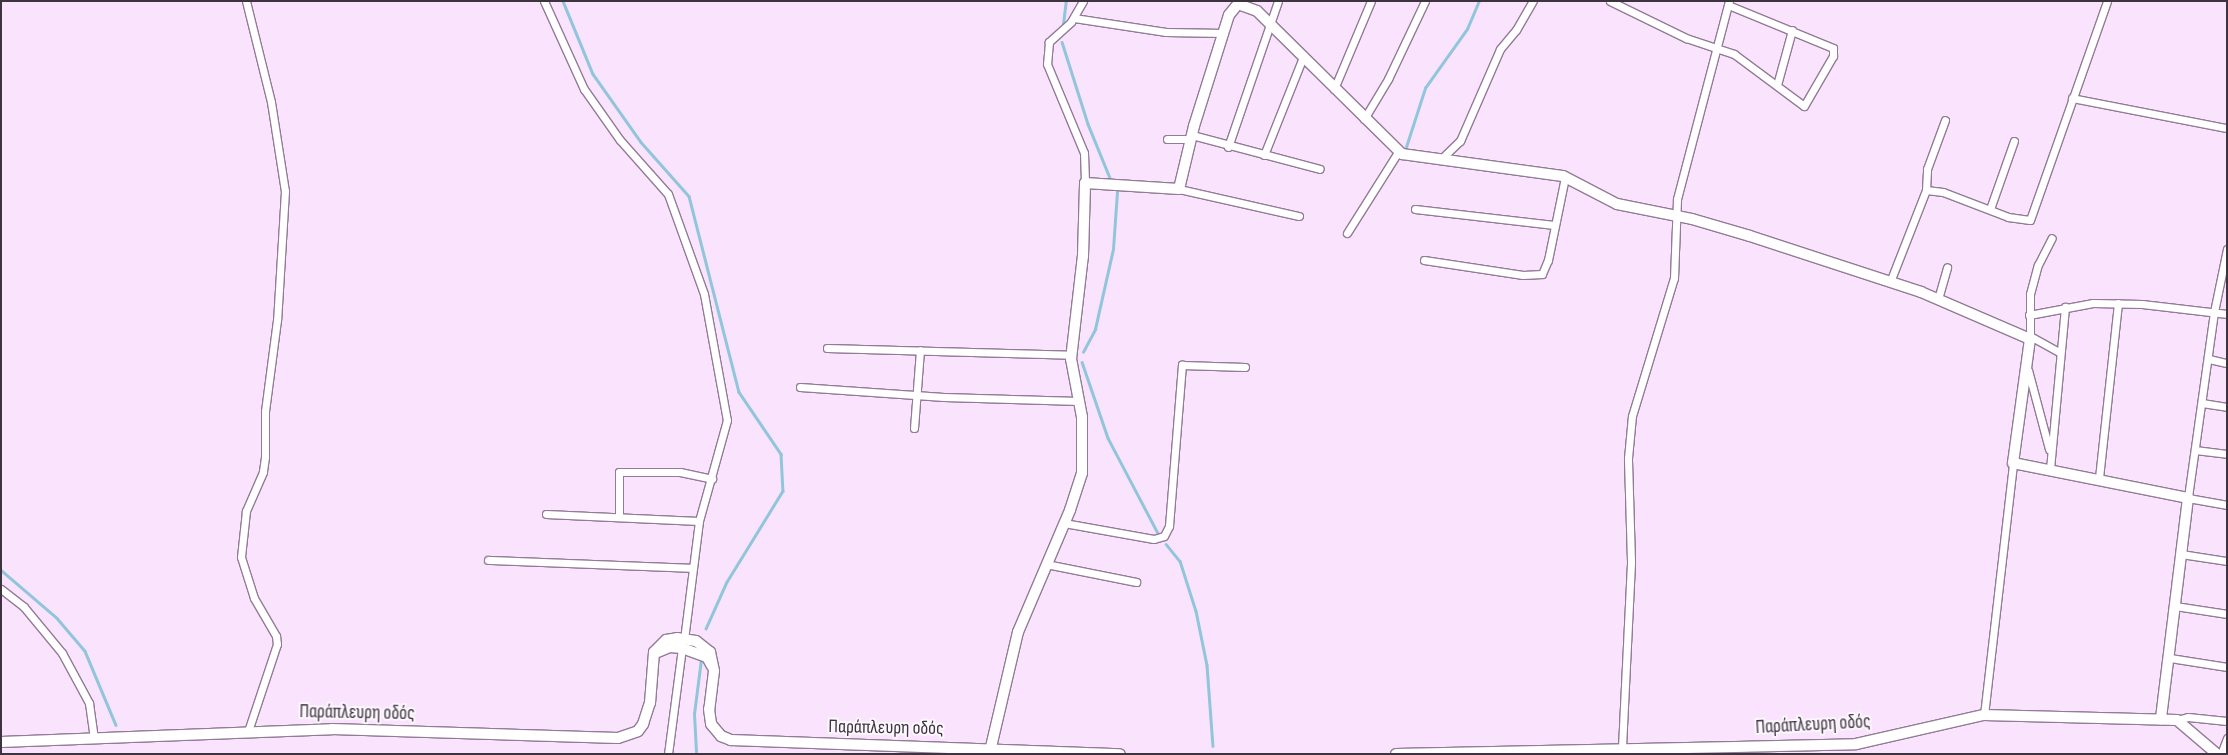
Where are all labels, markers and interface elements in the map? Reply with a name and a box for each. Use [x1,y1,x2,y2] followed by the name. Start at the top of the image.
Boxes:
[299,701,415,725] street label: Παράπλευρη οδός
[1755,711,1871,739] street label: Παράπλευρη οδός
[828,716,944,740] street label: Παράπλευρη οδός

